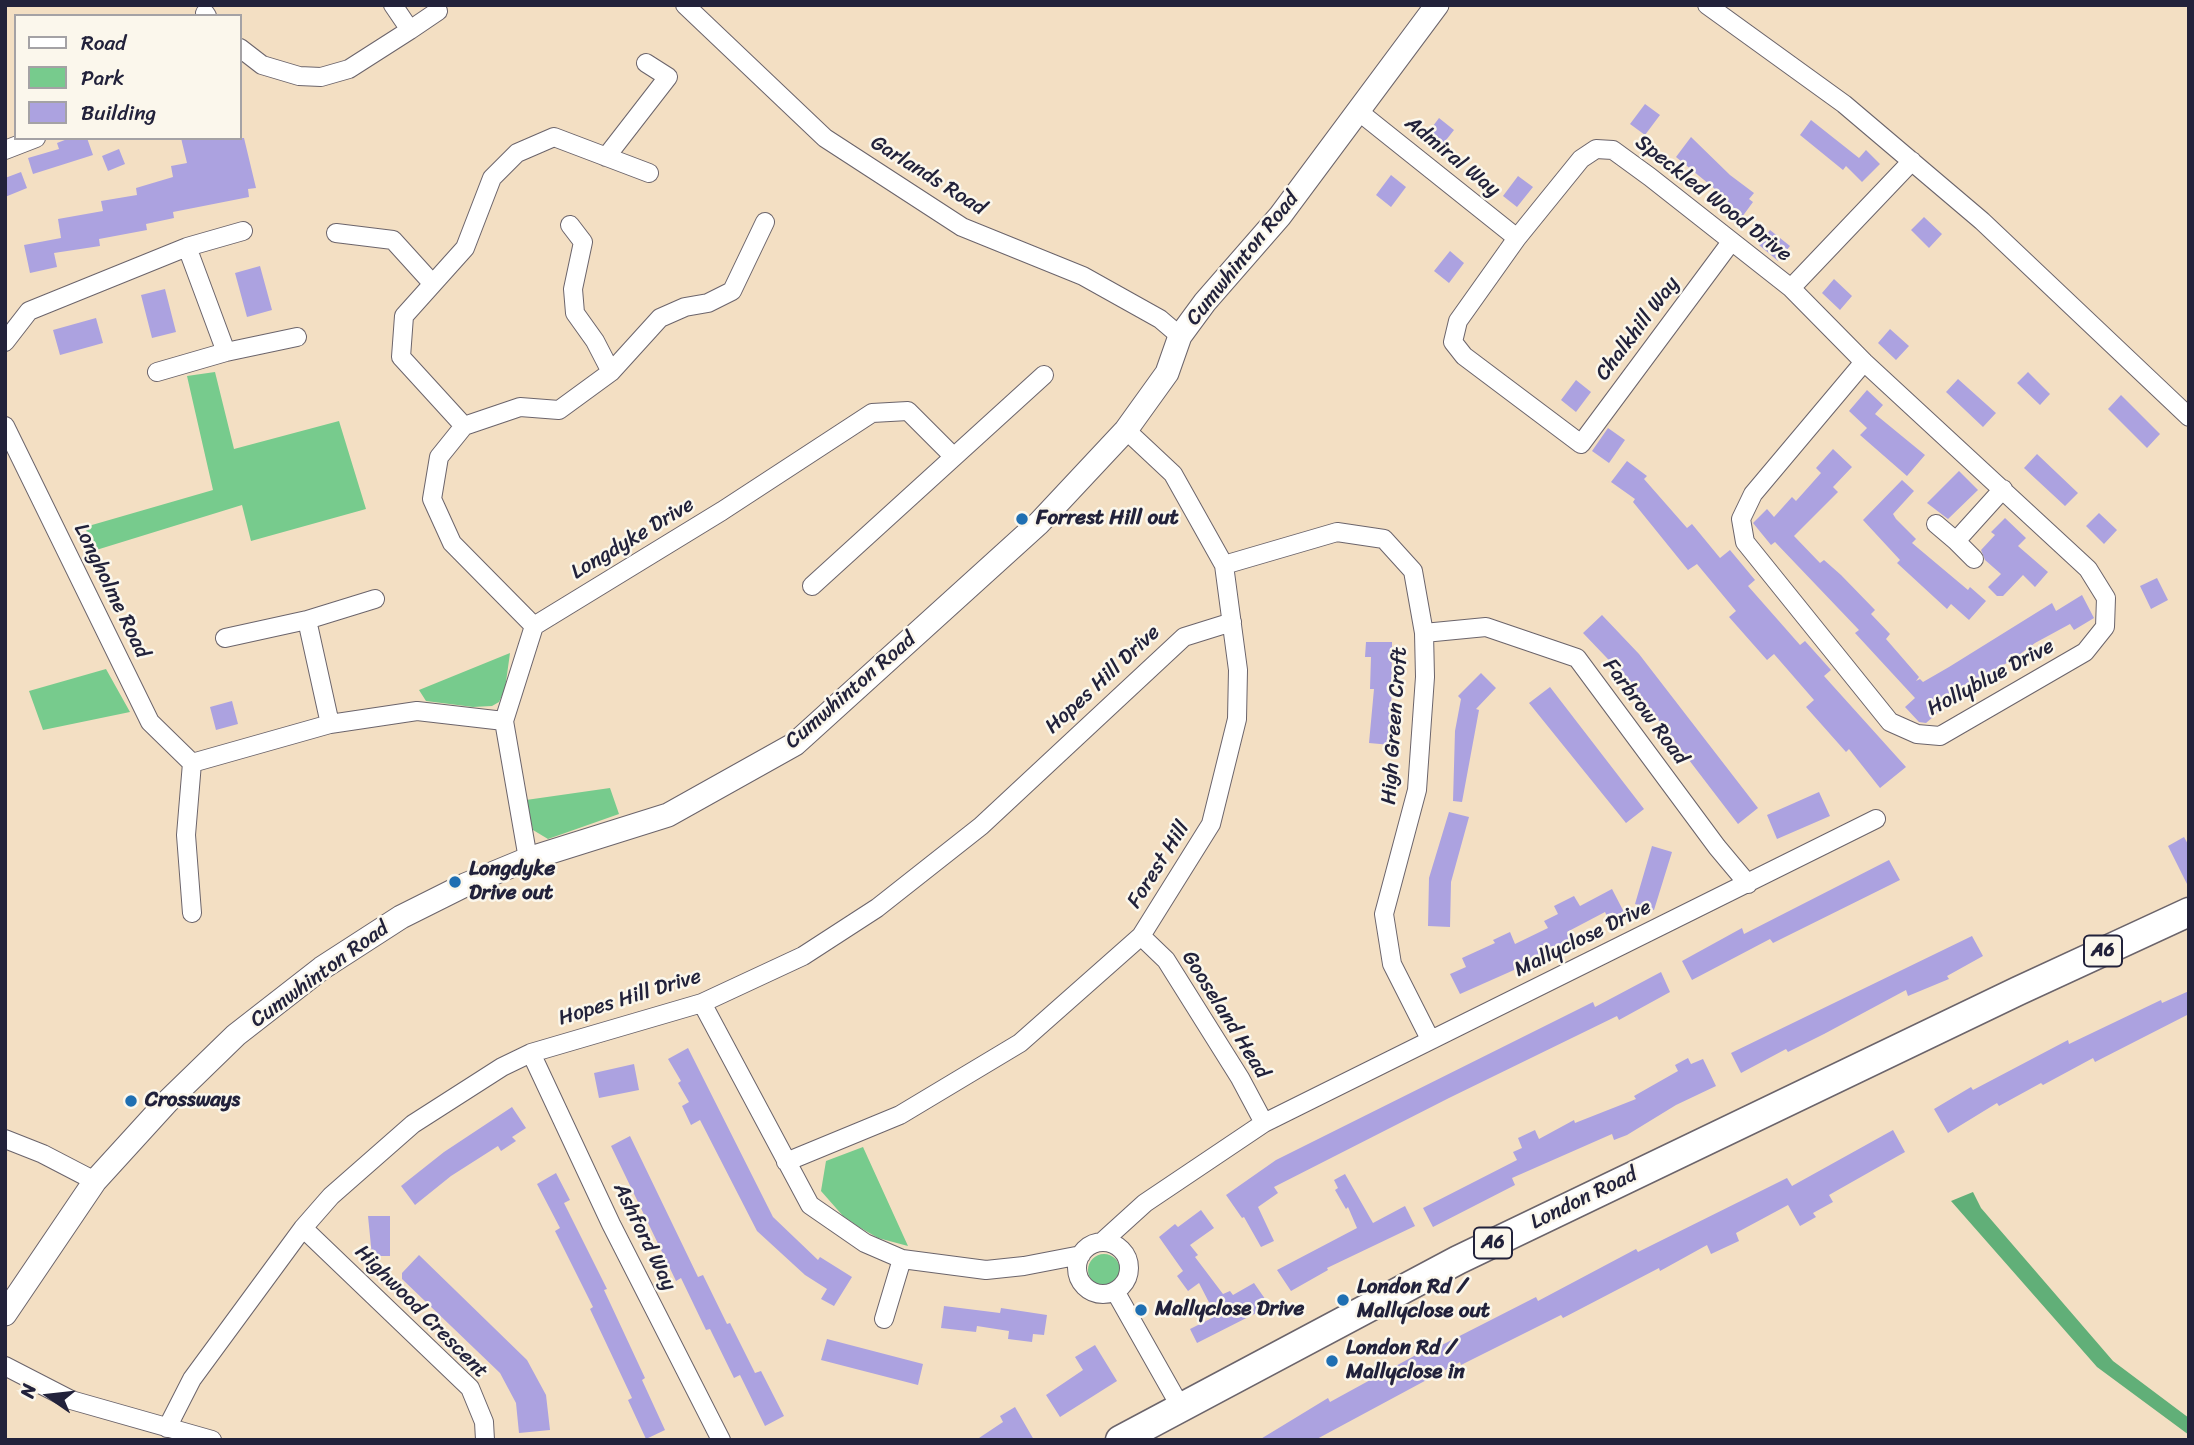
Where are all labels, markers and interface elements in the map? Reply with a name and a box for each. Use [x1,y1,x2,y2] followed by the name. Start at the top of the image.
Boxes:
[14,14,242,140] legend
[81,24,126,62] text: Road
[81,59,124,97] text: Park
[81,94,156,132] text: Building
[1399,111,1505,203] street label: Admiral Way
[1630,130,1796,268] street label: Speckled Wood Drive
[866,131,990,221] street label: Garlands Road
[1181,187,1305,331] street label: Cumwhinton Road
[1591,272,1685,386] street label: Chalkhill Way
[567,492,699,586] street label: Longdyke Drive
[1036,506,1179,532] place label: Forrest Hill out
[1014,511,1030,527] marker: Forrest Hill out
[68,520,154,662] street label: Longholme Road
[1040,620,1166,740] street label: Hopes Hill Drive
[781,628,921,754] street label: Cumwhinton Road
[1923,634,2059,722] street label: Hollyblue Drive
[1377,646,1413,806] street label: High Green Croft
[1597,654,1693,770] street label: Farbrow Road
[1122,817,1196,913] street label: Forest Hill
[469,857,555,907] place label: Longdyke Drive out
[447,874,463,890] marker: Longdyke Drive out
[1510,895,1656,983] street label: Mallyclose Drive
[246,916,394,1034] street label: Cumwhinton Road
[2084,936,2122,967] road number: A6
[1176,946,1274,1084] street label: Gooseland Head
[555,964,705,1032] street label: Hopes Hill Drive
[145,1088,240,1114] place label: Crossways
[123,1093,139,1109] marker: Crossways
[1527,1162,1641,1236] street label: London Road
[607,1179,681,1295] street label: Ashford Way
[1474,1228,1512,1259] road number: A6
[349,1240,493,1384] street label: Highwood Crescent
[1357,1275,1490,1325] place label: London Rd / Mallyclose out
[1335,1292,1351,1308] marker: London Rd / Mallyclose out
[1155,1297,1304,1323] place label: Mallyclose Drive
[1133,1302,1149,1318] marker: Mallyclose Drive
[1346,1336,1465,1386] place label: London Rd / Mallyclose in
[1324,1353,1340,1369] marker: London Rd / Mallyclose in
[14,1361,84,1431] north arrow
[11,1380,46,1401] text: N

